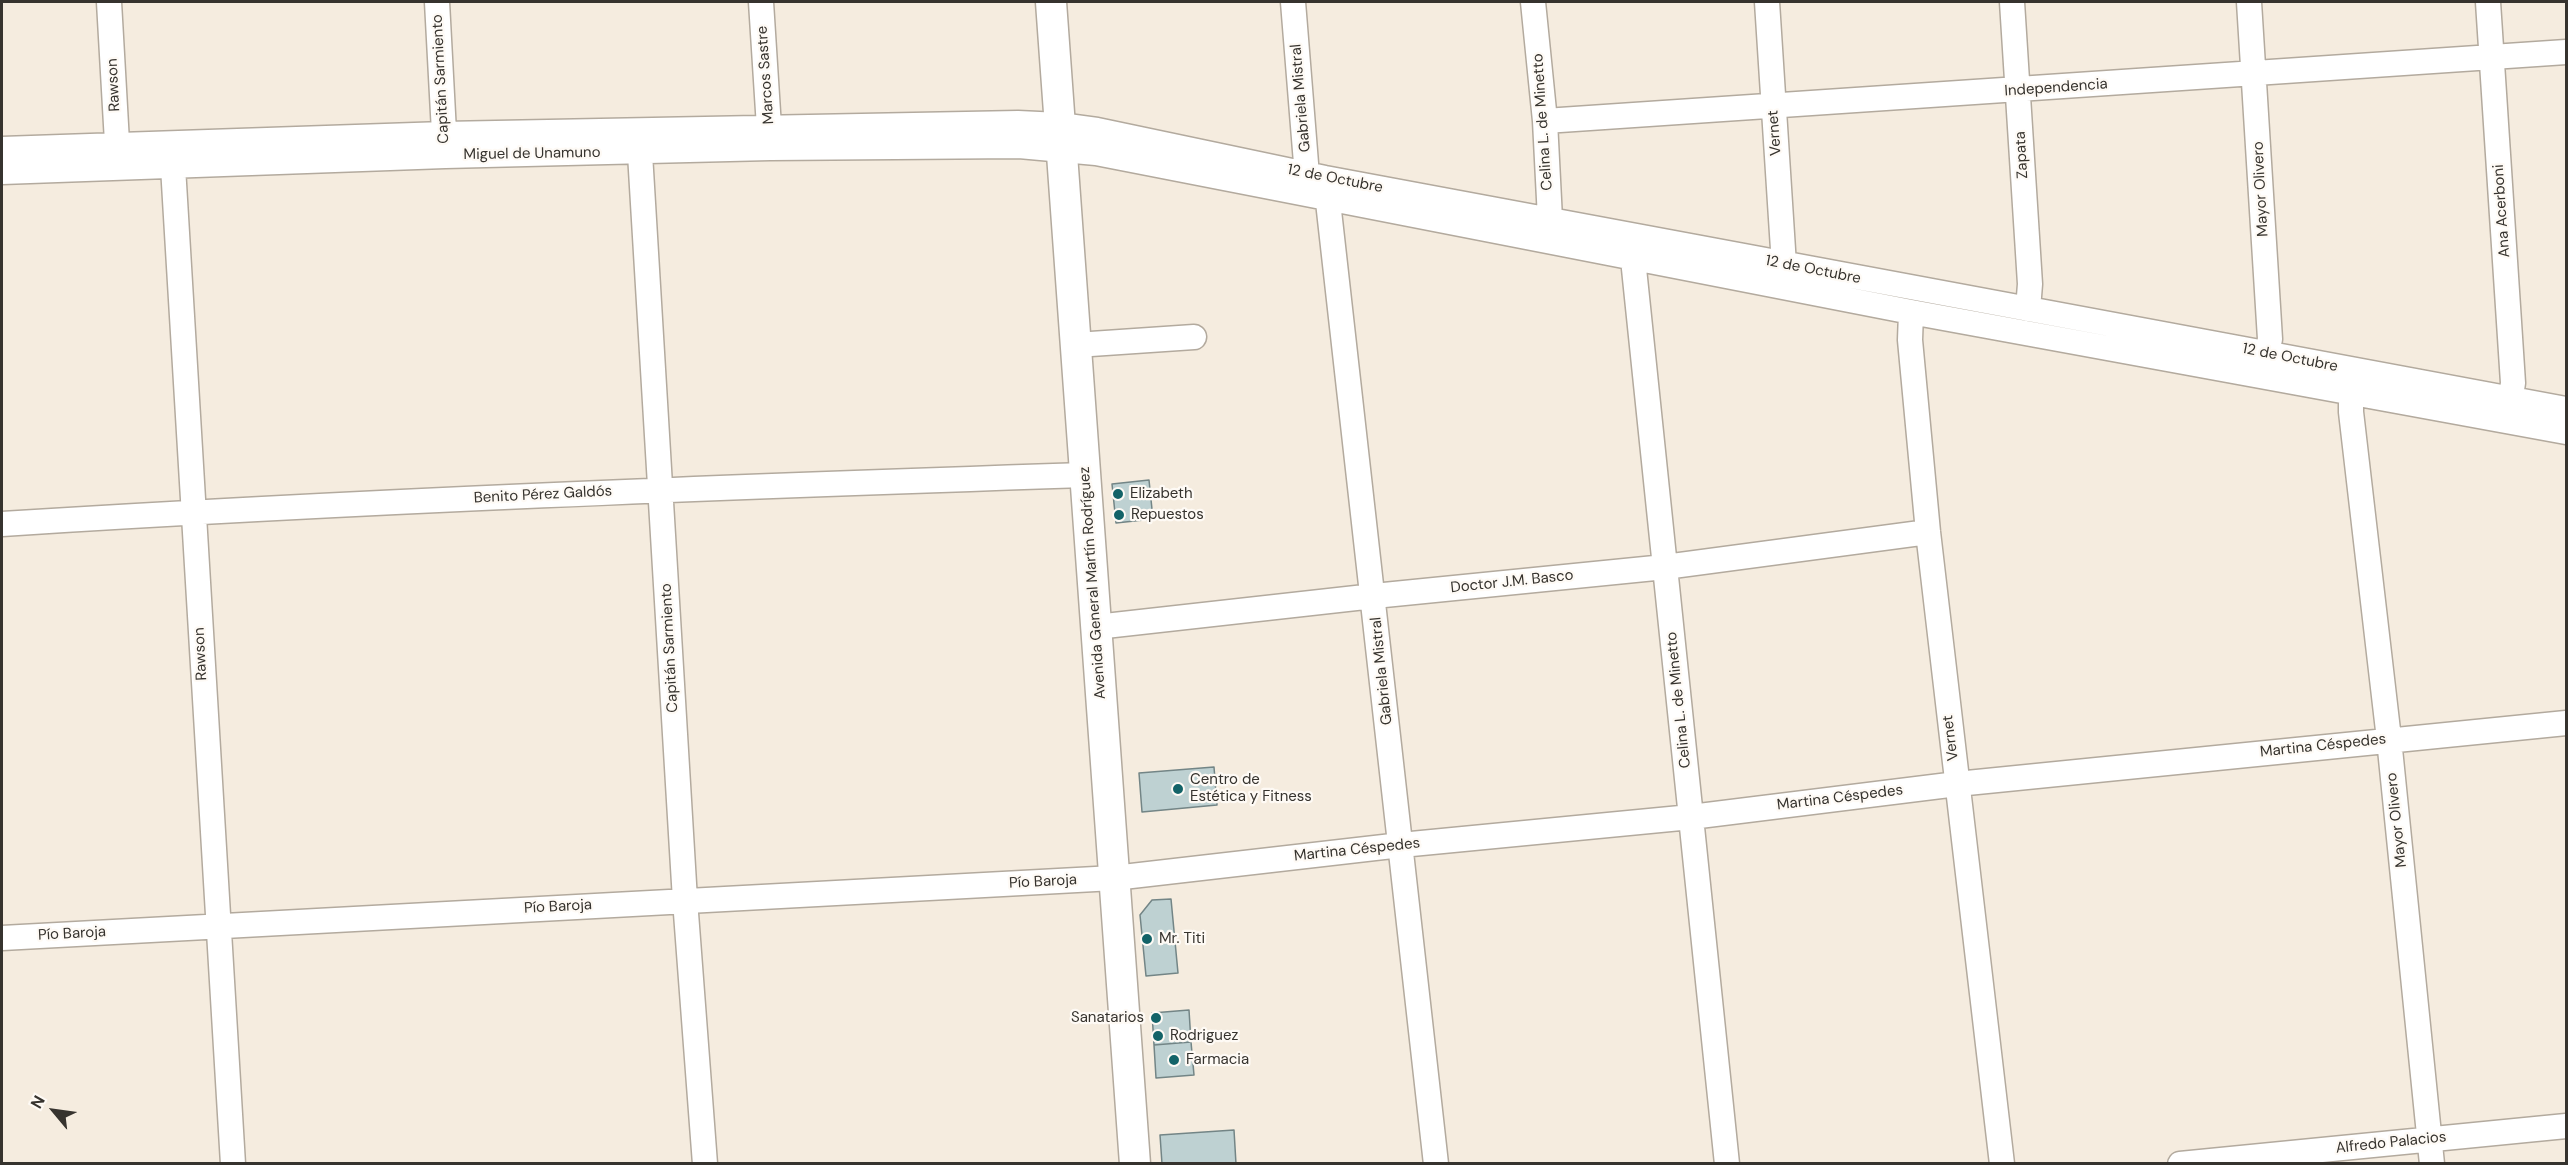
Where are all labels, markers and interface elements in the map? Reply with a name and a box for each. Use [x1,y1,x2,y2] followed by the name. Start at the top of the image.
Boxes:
[429,14,453,144] street label: Capitán Sarmiento
[754,25,778,125] street label: Marcos Sastre
[1287,43,1315,153] street label: Gabriela Mistral
[1529,53,1557,191] street label: Celina L. de Minetto
[104,58,124,112] street label: Rawson
[2004,75,2108,101] street label: Independencia
[1764,109,1786,157] street label: Vernet
[2012,131,2032,179] street label: Zapata
[2250,141,2272,237] street label: Mayor Olivero
[463,144,601,164] street label: Miguel de Unamuno
[1286,161,1384,197] street label: 12 de Octubre
[2490,164,2514,258] street label: Ana Acerboni
[1764,252,1862,288] street label: 12 de Octubre
[2241,340,2339,376] street label: 12 de Octubre
[1076,466,1110,700] street label: Avenida General Martín Rodríguez
[473,482,613,508] street label: Benito Pérez Galdós
[1130,485,1193,503] place label: Elizabeth
[1111,487,1125,501] marker: Elizabeth
[1131,506,1204,524] place label: Repuestos
[1112,508,1126,522] marker: Repuestos
[1450,567,1574,597] street label: Doctor J.M. Basco
[658,583,682,713] street label: Capitán Sarmiento
[1367,616,1397,726] street label: Gabriela Mistral
[191,627,211,681] street label: Rawson
[1663,631,1695,769] street label: Celina L. de Minetto
[1939,714,1963,762] street label: Vernet
[2259,730,2387,762] street label: Martina Céspedes
[1190,771,1312,806] place label: Centro de Estética y Fitness
[2383,772,2411,868] street label: Mayor Olivero
[1776,781,1904,815] street label: Martina Céspedes
[1171,782,1185,796] marker: Centro de Estética y Fitness
[1293,834,1421,866] street label: Martina Céspedes
[1009,871,1077,893] street label: Pío Baroja
[524,896,592,918] street label: Pío Baroja
[38,923,106,945] street label: Pío Baroja
[1159,930,1205,948] place label: Mr. Titi
[1140,932,1154,946] marker: Mr. Titi
[1071,1009,1144,1027] place label: Sanatarios
[1149,1011,1163,1025] marker: Sanatarios
[1170,1027,1238,1045] place label: Rodriguez
[1151,1029,1165,1043] marker: Rodriguez
[1186,1051,1249,1069] place label: Farmacia
[1167,1053,1181,1067] marker: Farmacia
[24,1081,84,1141] north arrow
[26,1092,50,1112] text: N
[2335,1128,2447,1158] street label: Alfredo Palacios

